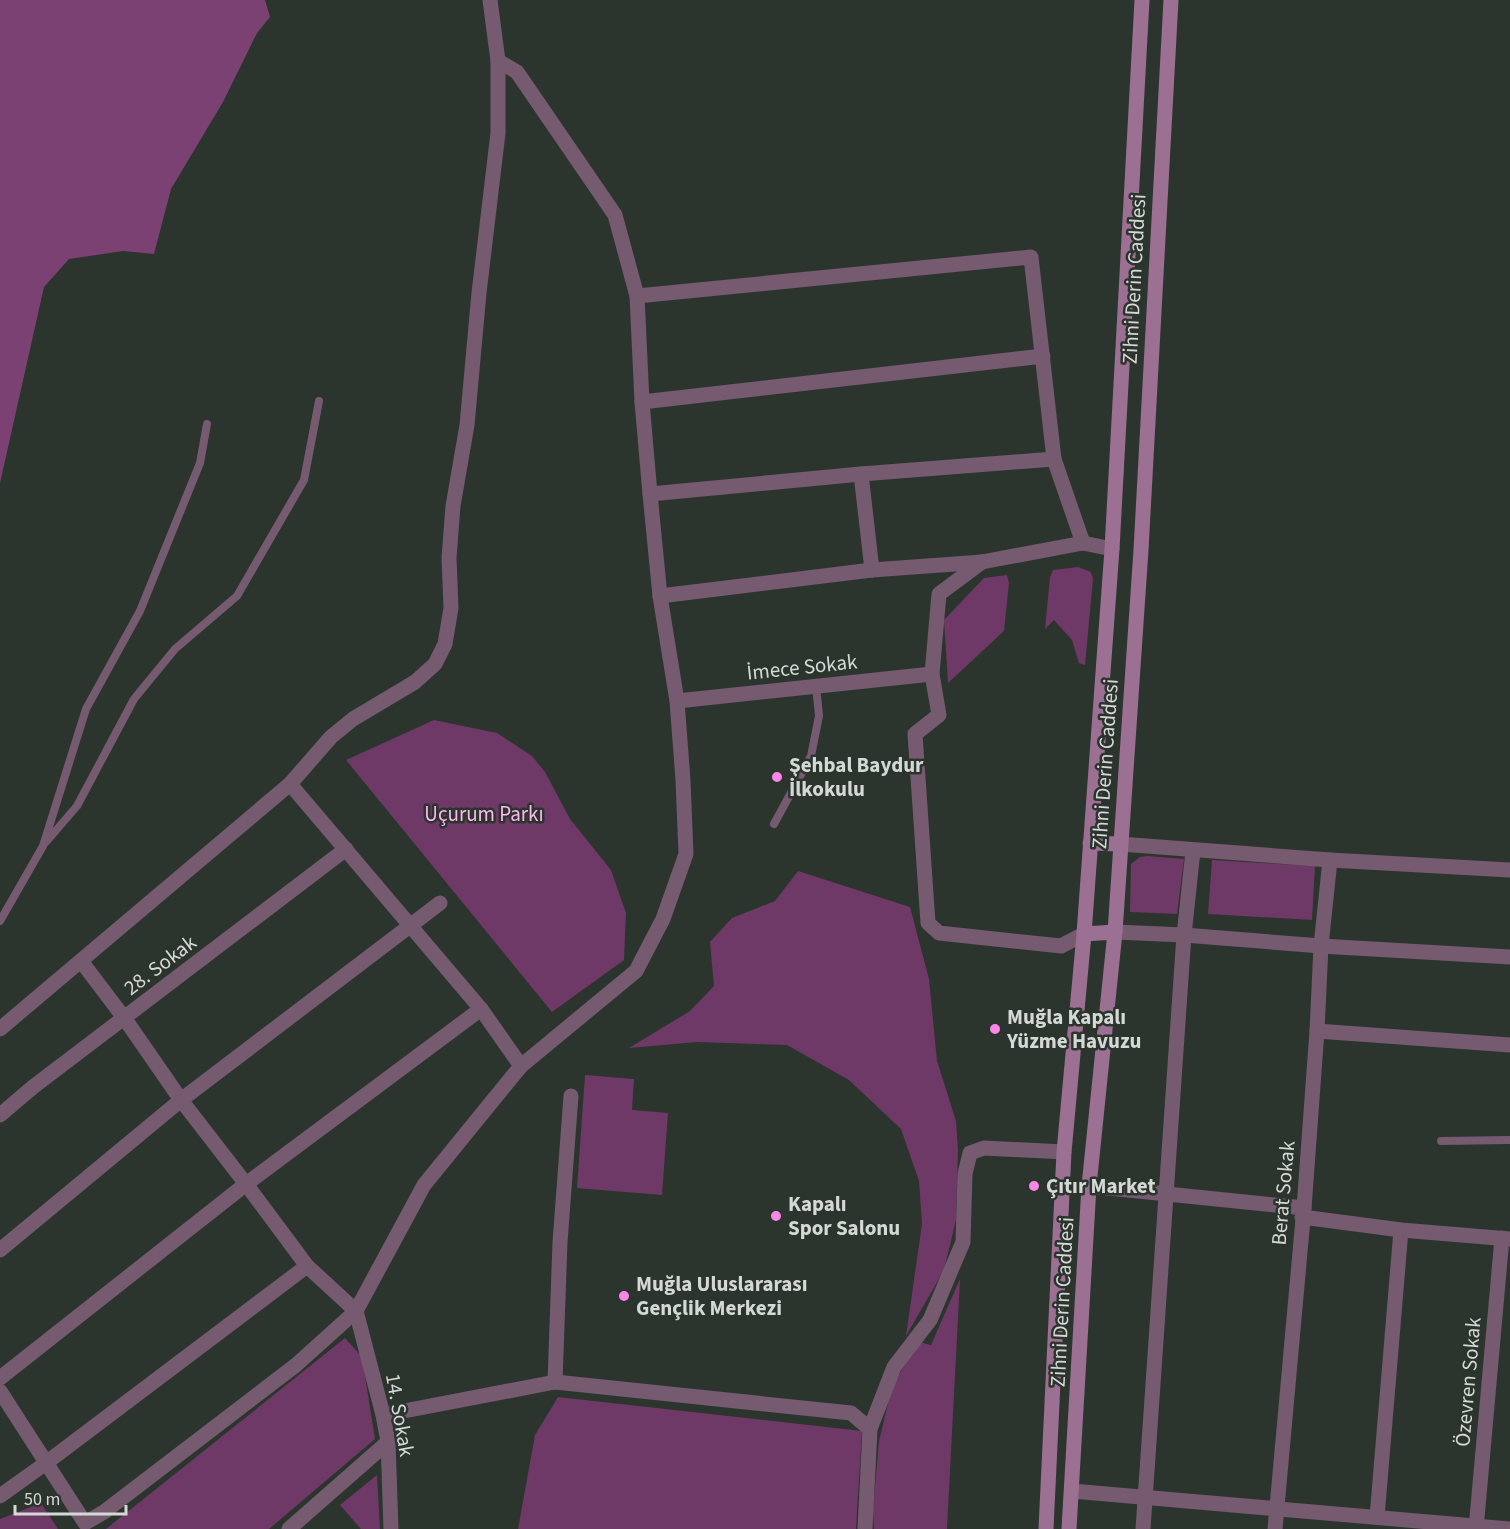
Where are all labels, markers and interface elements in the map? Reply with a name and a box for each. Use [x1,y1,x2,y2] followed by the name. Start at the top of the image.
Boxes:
[1115,193,1153,365] street label: Zihni Derin Caddesi
[745,646,859,688] street label: İmece Sokak
[1084,678,1126,850] street label: Zihni Derin Caddesi
[789,750,924,804] place label: Şehbal Baydur İlkokulu
[770,770,784,784] marker: Şehbal Baydur İlkokulu
[424,799,544,829] park label: Uçurum Parkı
[117,927,203,1002] street label: 28. Sokak
[1006,1002,1141,1056] place label: Muğla Kapalı Yüzme Havuzu
[988,1022,1002,1036] marker: Muğla Kapalı Yüzme Havuzu
[1263,1139,1303,1247] street label: Berat Sokak
[1046,1171,1156,1201] place label: Çıtır Market
[1027,1179,1041,1193] marker: Çıtır Market
[788,1189,900,1243] place label: Kapalı Spor Salonu
[769,1209,783,1223] marker: Kapalı Spor Salonu
[1043,1216,1081,1388] street label: Zihni Derin Caddesi
[636,1269,807,1323] place label: Muğla Uluslararası Gençlik Merkezi
[617,1289,631,1303] marker: Muğla Uluslararası Gençlik Merkezi
[1447,1315,1489,1448] street label: Özevren Sokak
[378,1371,422,1460] street label: 14. Sokak
[15,1478,126,1516] scale bar
[24,1487,60,1512] text: 50 m

